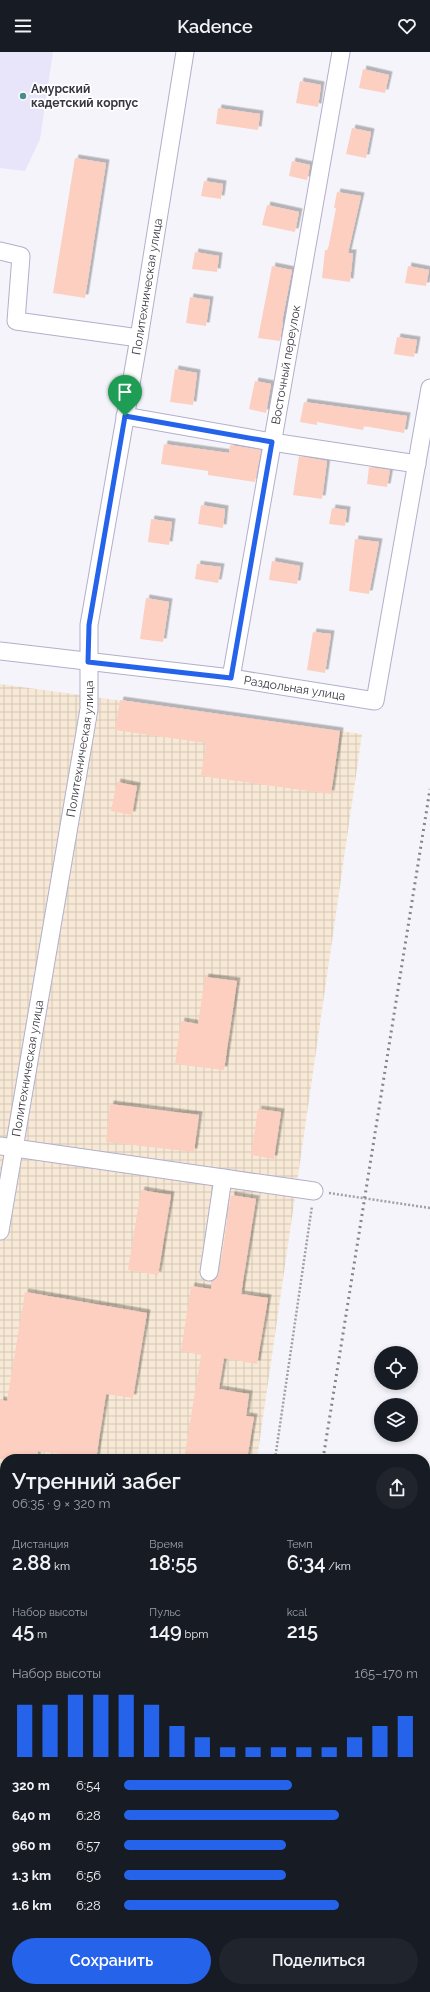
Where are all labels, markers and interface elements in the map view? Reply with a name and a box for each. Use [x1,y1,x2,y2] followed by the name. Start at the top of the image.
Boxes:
[12,15,34,37] icon: menu
[396,15,418,37] icon: heart
[177,16,253,37] text: Kadence
[31,82,138,110] place label: Амурский кадетский корпус
[18,91,28,101] marker: Амурский кадетский корпус
[129,217,165,356] street label: Политехническая улица
[269,304,303,426] street label: Восточный переулок
[108,375,142,416] pin
[114,381,136,403] icon: arrive
[243,673,346,703] street label: Раздольная улица
[64,680,96,818] street label: Политехническая улица
[9,999,46,1138] street label: Политехническая улица
[374,1346,418,1442] map controls
[374,1346,418,1390] button: locate
[374,1398,418,1442] button: layers
[376,1467,418,1509] button: share
[12,1468,181,1494] text: Утренний забег
[12,1496,110,1511] text: 06:35 · 9 × 320 m
[12,1538,69,1551] text: Дистанция
[149,1538,183,1551] text: Время
[287,1538,313,1551] text: Темп
[12,1551,51,1575] text: 2.88
[149,1551,197,1575] text: 18:55
[287,1551,326,1575] text: 6:34
[51,1560,70,1573] text: km
[326,1560,351,1573] text: /km
[12,1606,87,1619] text: Набор высоты
[149,1606,181,1619] text: Пульс
[287,1606,307,1619] text: kcal
[12,1619,34,1643] text: 45
[149,1619,182,1643] text: 149
[287,1619,318,1643] text: 215
[34,1628,47,1641] text: m
[182,1628,208,1641] text: bpm
[12,1666,101,1681] text: Набор высоты
[355,1666,418,1681] text: 165–170 m
[12,1778,50,1793] text: 320 m
[76,1778,100,1793] text: 6:54
[12,1808,51,1823] text: 640 m
[76,1808,101,1823] text: 6:28
[12,1838,51,1853] text: 960 m
[76,1838,100,1853] text: 6:57
[12,1868,51,1883] text: 1.3 km
[76,1868,101,1883] text: 6:56
[12,1898,52,1913] text: 1.6 km
[76,1898,101,1913] text: 6:28
[12,1938,211,1984] button: Сохранить
[219,1938,418,1984] button: Поделиться

